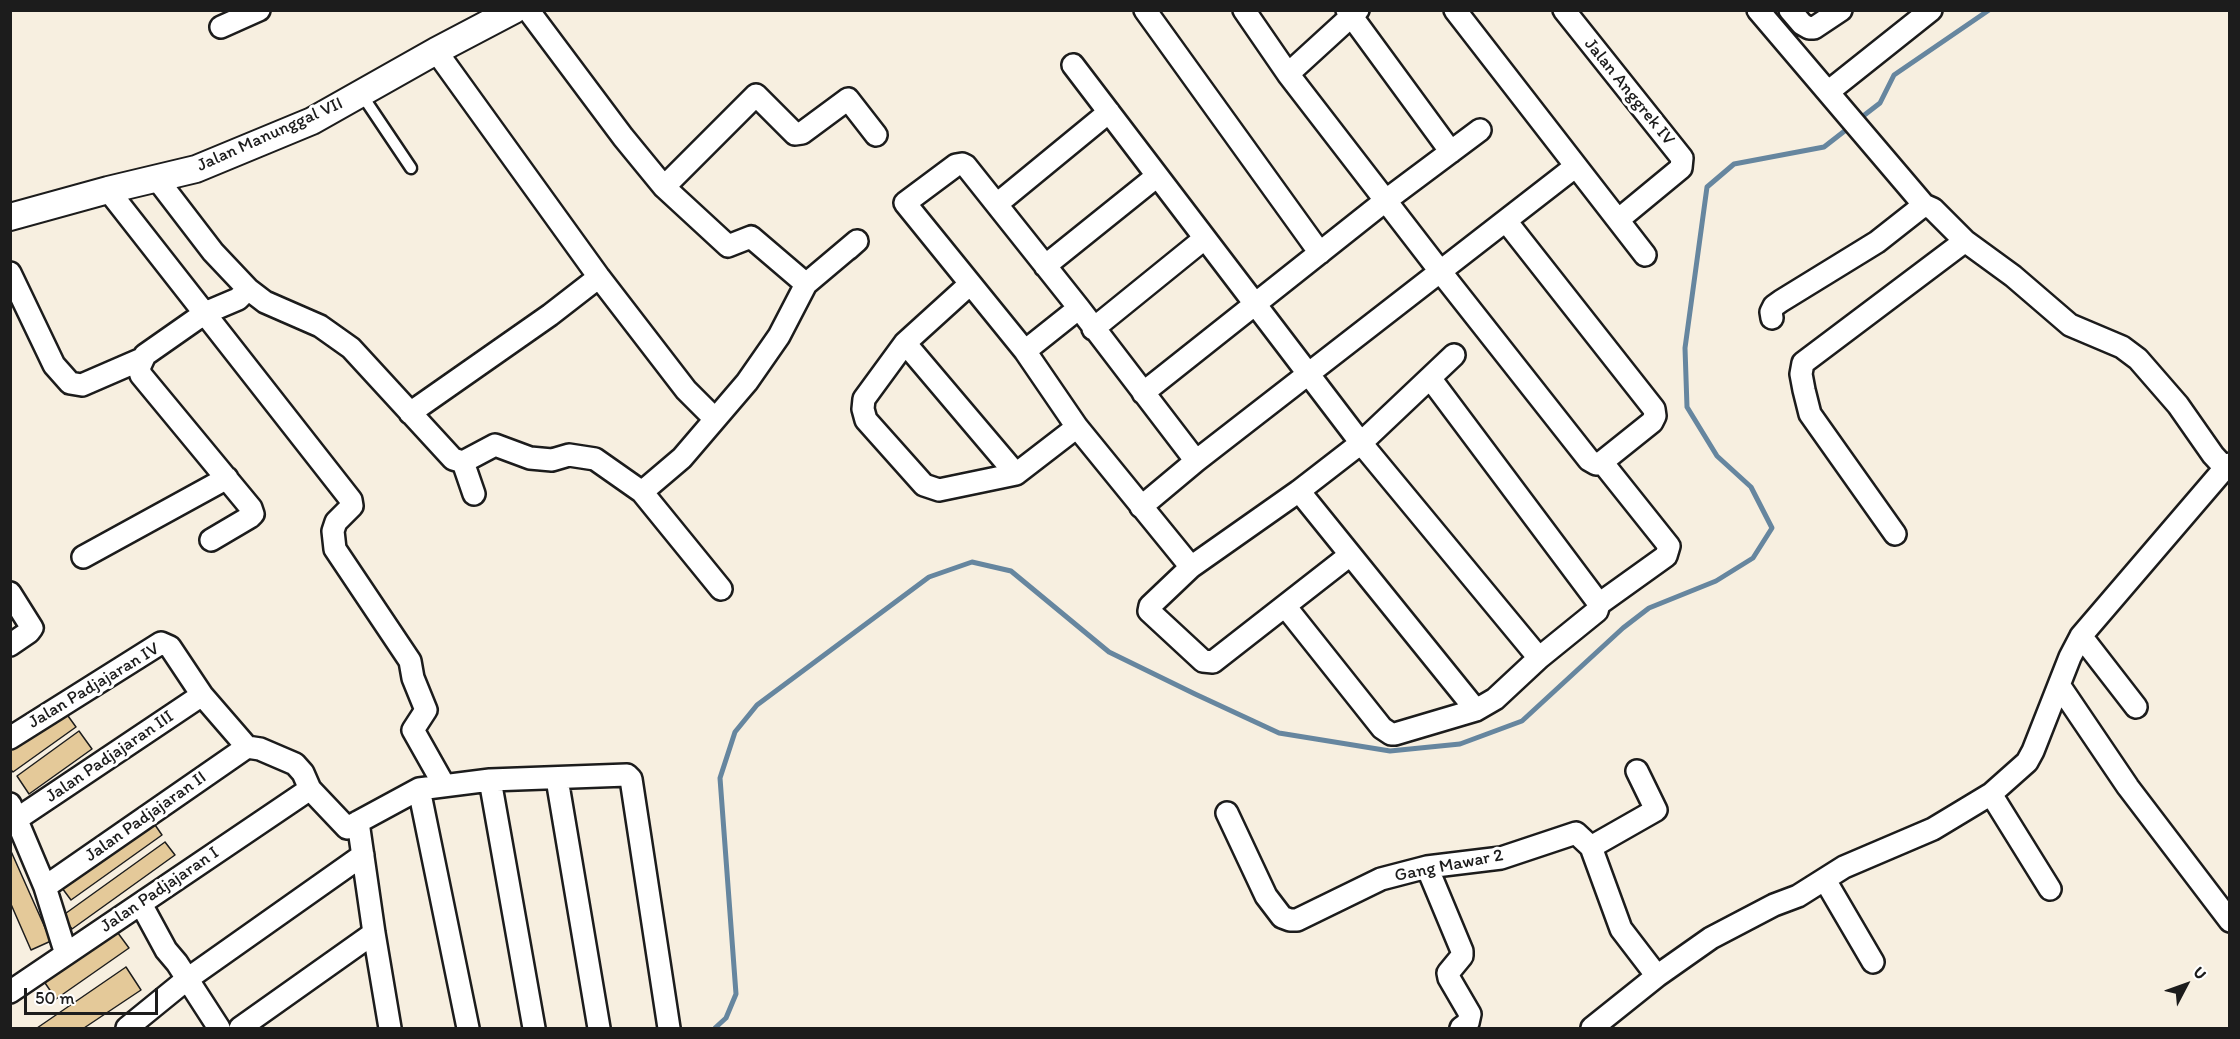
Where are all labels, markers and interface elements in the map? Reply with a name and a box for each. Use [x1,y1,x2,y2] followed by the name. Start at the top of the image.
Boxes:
[1579,34,1679,150] street label: Jalan Anggrek IV
[194,93,346,177] street label: Jalan Manunggal VII
[25,638,163,734] street label: Jalan Padjajaran IV
[42,706,178,808] street label: Jalan Padjajaran III
[81,767,211,867] street label: Jalan Padjajaran II
[97,842,223,938] street label: Jalan Padjajaran I
[1393,845,1505,887] street label: Gang Mawar 2
[2156,955,2216,1015] north arrow
[2189,963,2211,983] text: U
[27,976,160,1014] scale bar
[35,987,75,1009] text: 50 m

